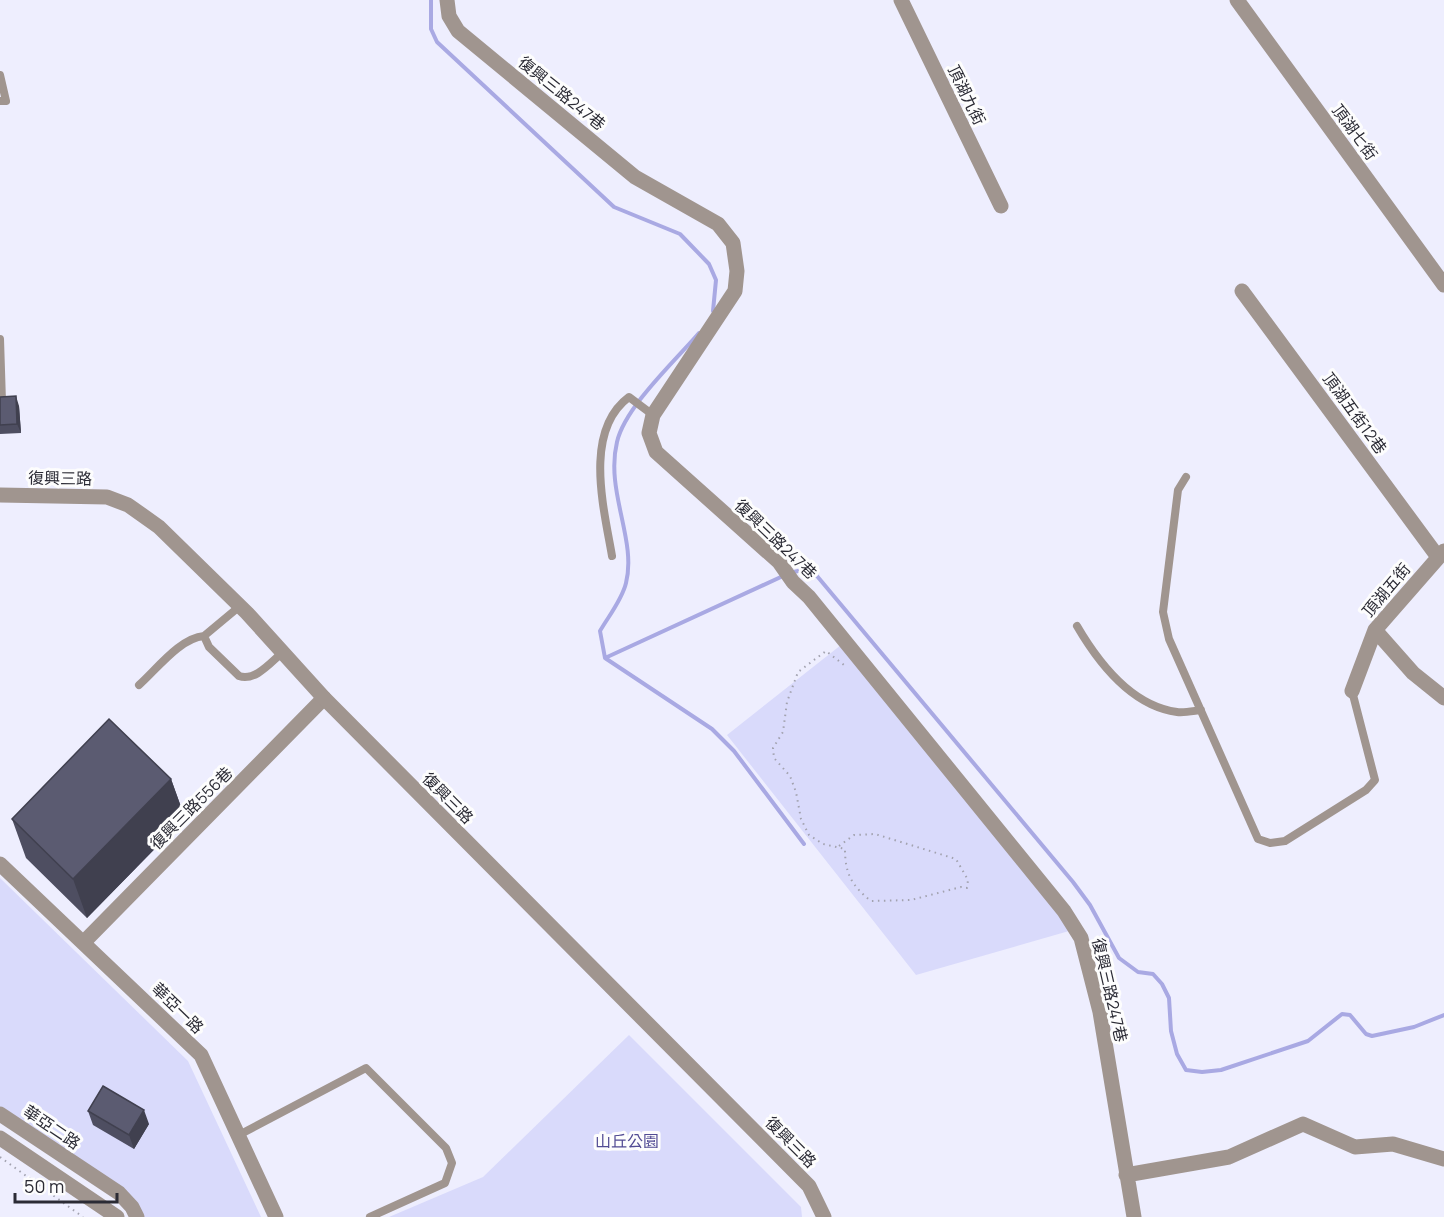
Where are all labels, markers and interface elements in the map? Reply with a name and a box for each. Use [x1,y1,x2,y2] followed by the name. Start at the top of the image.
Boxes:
[514,51,610,135] street label: 復興三路247巷
[943,61,991,129] street label: 頂湖九街
[1327,100,1383,164] street label: 頂湖七街
[1318,368,1392,458] street label: 頂湖五街12巷
[28,466,92,490] street label: 復興三路
[730,494,822,584] street label: 復興三路247巷
[1357,558,1415,622] street label: 頂湖五街
[145,762,237,854] street label: 復興三路556巷
[418,768,478,828] street label: 復興三路
[1087,936,1133,1044] street label: 復興三路247巷
[147,978,209,1038] street label: 華亞一路
[19,1100,85,1154] street label: 華亞二路
[761,1112,821,1172] street label: 復興三路
[595,1130,659,1152] park label: 山丘公園
[15,1166,117,1204] scale bar
[24,1174,64,1198] text: 50 m

